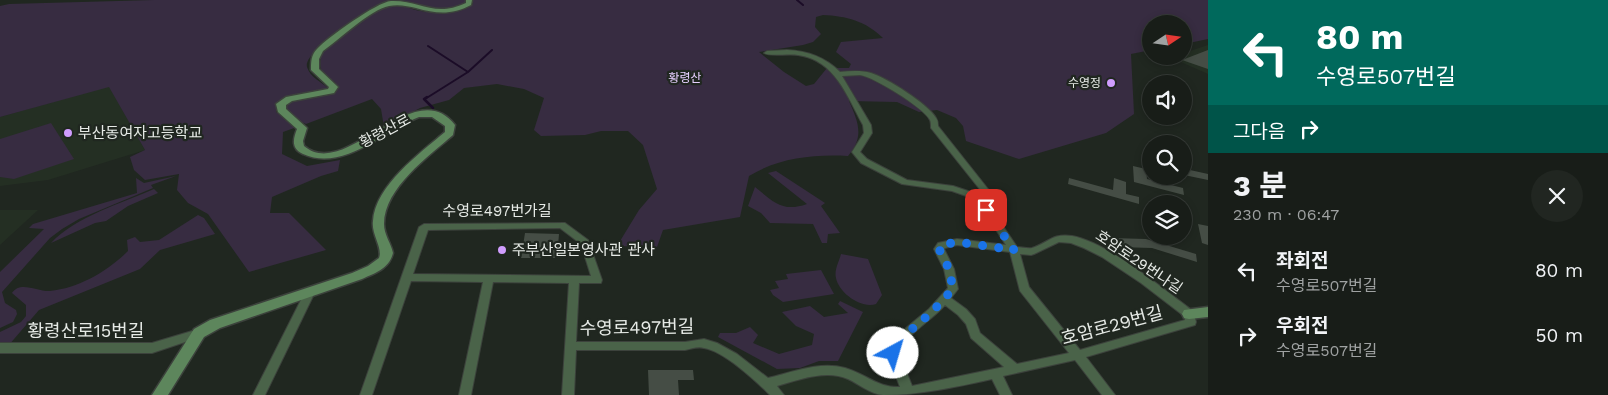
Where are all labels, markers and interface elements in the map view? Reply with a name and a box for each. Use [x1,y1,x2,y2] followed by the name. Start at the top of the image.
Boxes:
[1142,15,1192,65] north arrow
[1142,15,1192,245] map controls
[1316,16,1403,58] text: 80 m
[1233,20,1298,85] icon: left
[1316,64,1456,89] text: 수영로507번길
[668,71,702,85] park label: 황령산
[1142,75,1192,125] button: sound
[1068,76,1101,90] place label: 수영정
[1105,77,1117,89] marker: 수영정
[356,110,414,152] street label: 황령산로
[1295,115,1323,143] icon: right
[1233,120,1285,143] text: 그다음
[78,124,202,142] place label: 부산동여자고등학교
[62,127,74,139] marker: 부산동여자고등학교
[1142,135,1192,185] button: search
[1233,168,1287,203] text: 3 분
[1531,170,1583,222] button: close
[965,189,1007,231] pin
[1142,195,1192,245] button: layers
[972,196,1000,224] icon: arrive
[442,202,552,220] street label: 수영로497번가길
[1233,205,1339,224] text: 230 m · 06:47
[1092,226,1186,298] street label: 호암로29번나길
[512,241,655,259] place label: 주부산일본영사관 관사
[496,244,508,256] marker: 주부산일본영사관 관사
[1276,249,1328,272] text: 좌회전
[1233,257,1261,285] icon: left
[1535,259,1583,282] text: 80 m
[1276,276,1378,295] text: 수영로507번길
[1059,301,1165,349] street label: 호암로29번길
[1276,314,1328,337] text: 우회전
[579,316,695,338] street label: 수영로497번길
[28,320,144,341] street label: 황령산로15번길
[1233,322,1261,350] icon: right
[1536,324,1583,347] text: 50 m
[866,326,918,378] position arrow
[1276,341,1378,360] text: 수영로507번길

